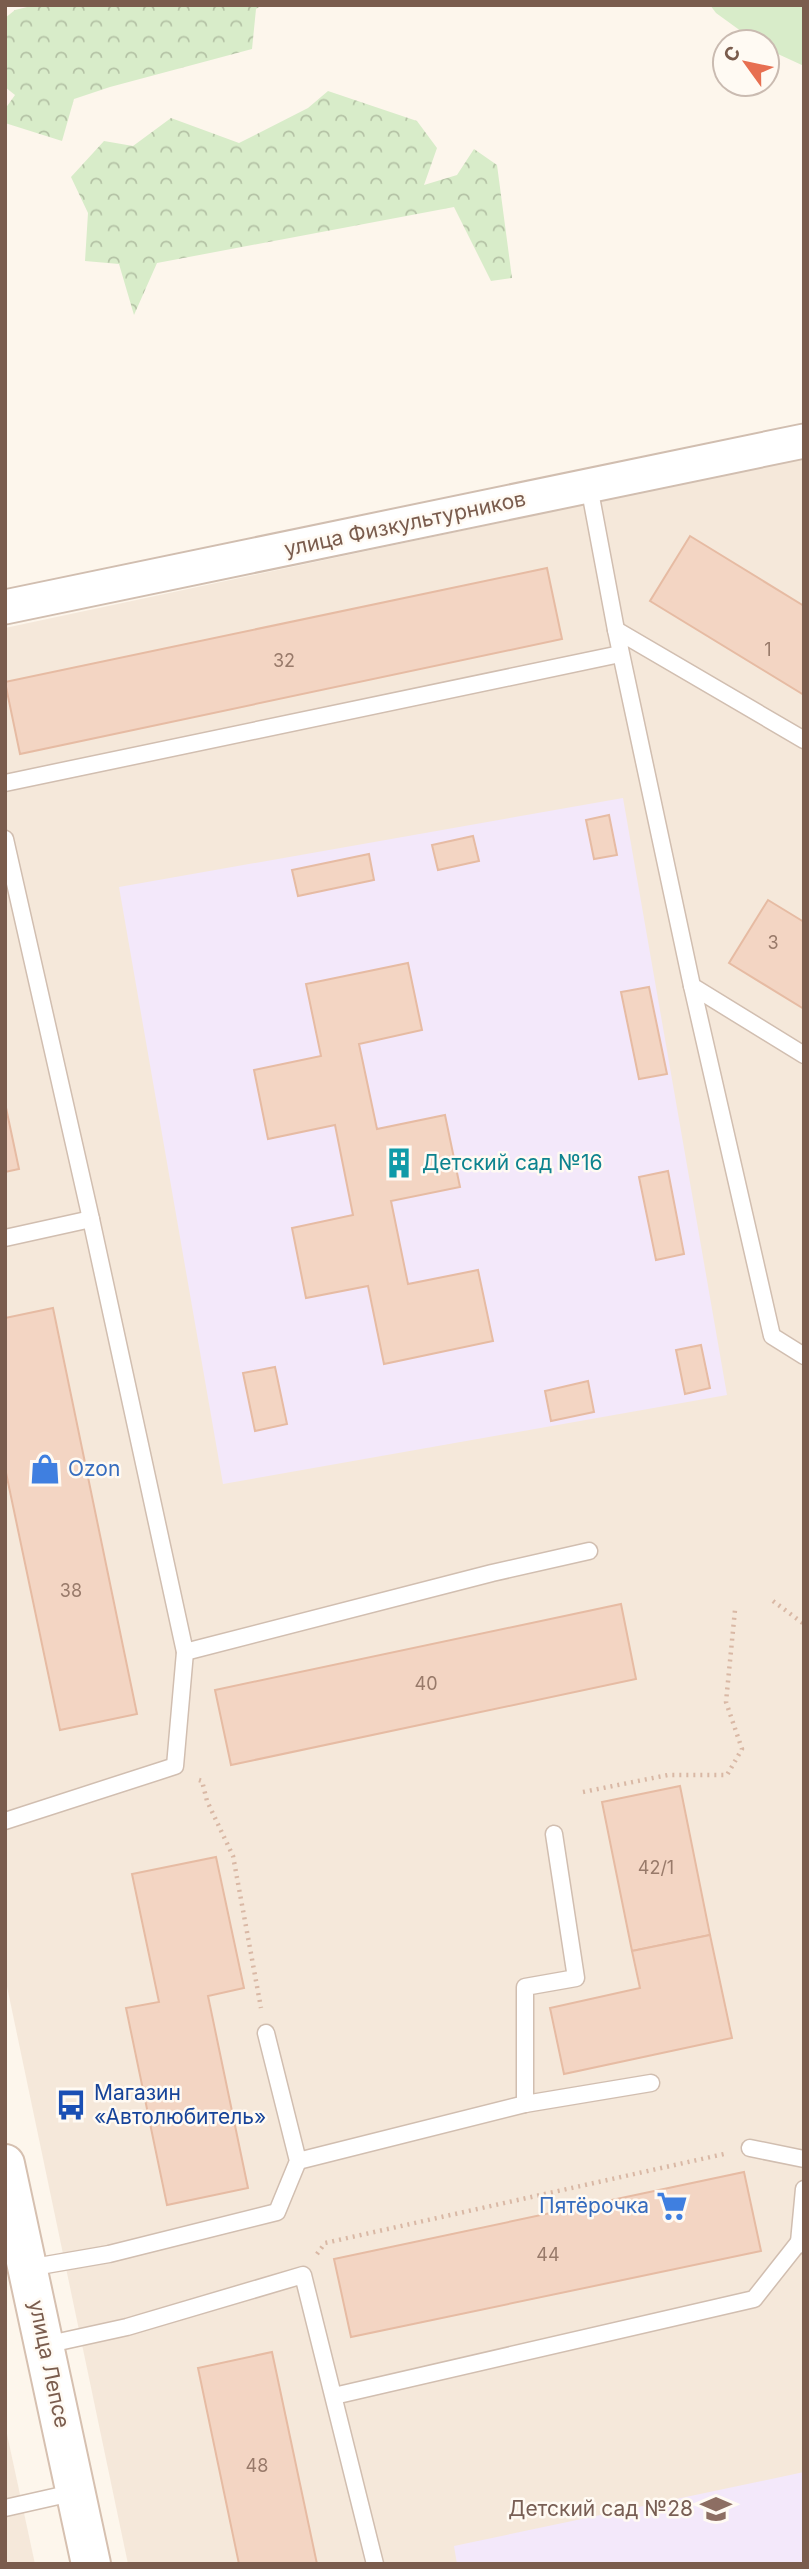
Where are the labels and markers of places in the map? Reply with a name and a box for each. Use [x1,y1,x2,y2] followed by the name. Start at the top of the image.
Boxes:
[382,1146,416,1180] building icon: Детский сад №16
[422,1150,603,1175] place label: Детский сад №16
[28,1452,62,1486] shop icon: Ozon
[68,1456,120,1481] place label: Ozon
[94,2080,266,2129] place label: Магазин «Автолюбитель»
[54,2088,88,2122] bus stop icon: Магазин «Автолюбитель»
[655,2189,689,2223] supermarket icon: Пятёрочка
[539,2193,649,2218] place label: Пятёрочка
[699,2492,733,2526] school or university icon: Детский сад №28
[508,2496,693,2521] place label: Детский сад №28

